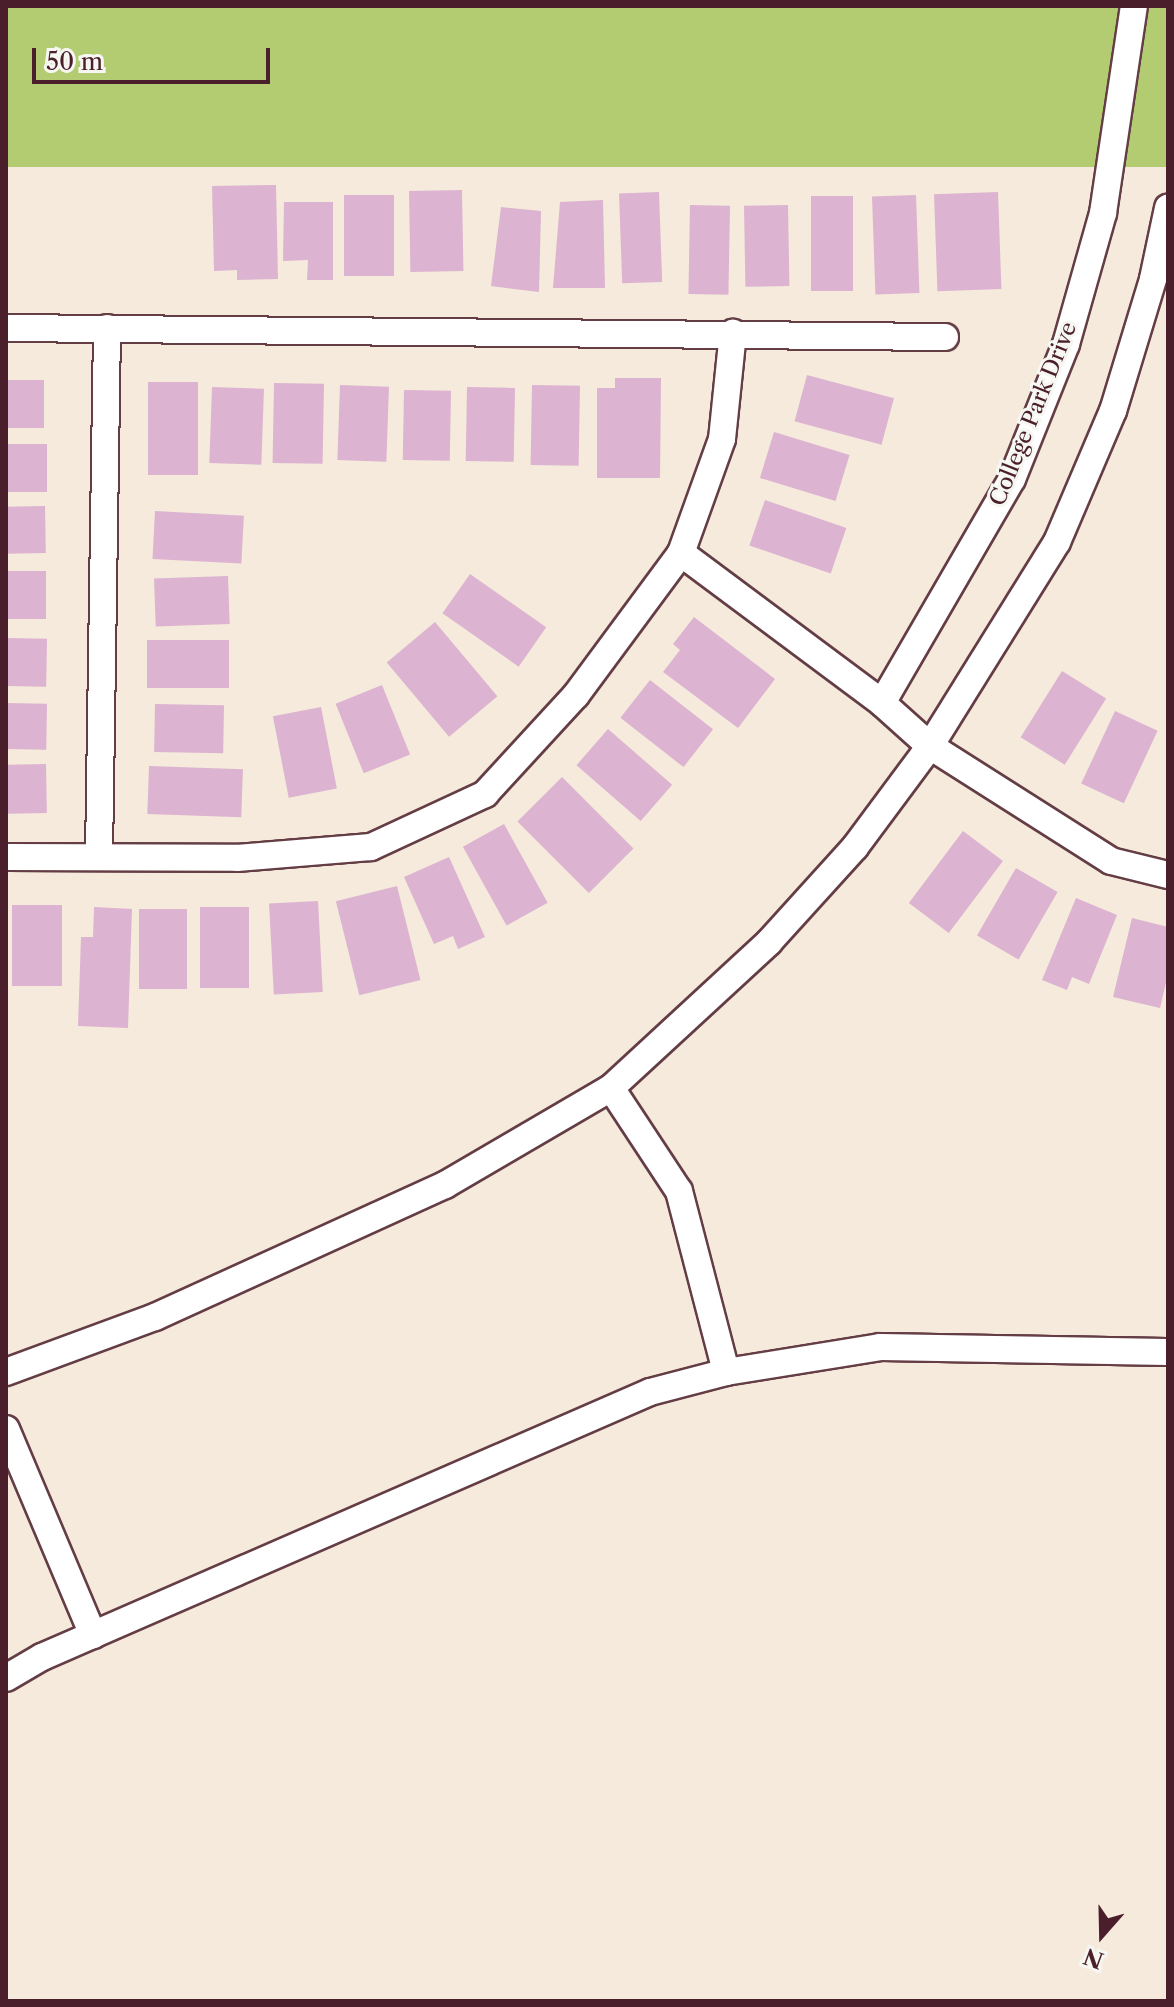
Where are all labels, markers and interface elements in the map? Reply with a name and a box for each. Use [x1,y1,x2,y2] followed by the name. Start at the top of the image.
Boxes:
[36,32,274,82] scale bar
[46,47,103,76] text: 50 m
[984,318,1082,510] street label: College Park Drive
[1062,1895,1142,1975] north arrow
[1080,1942,1107,1974] text: N

